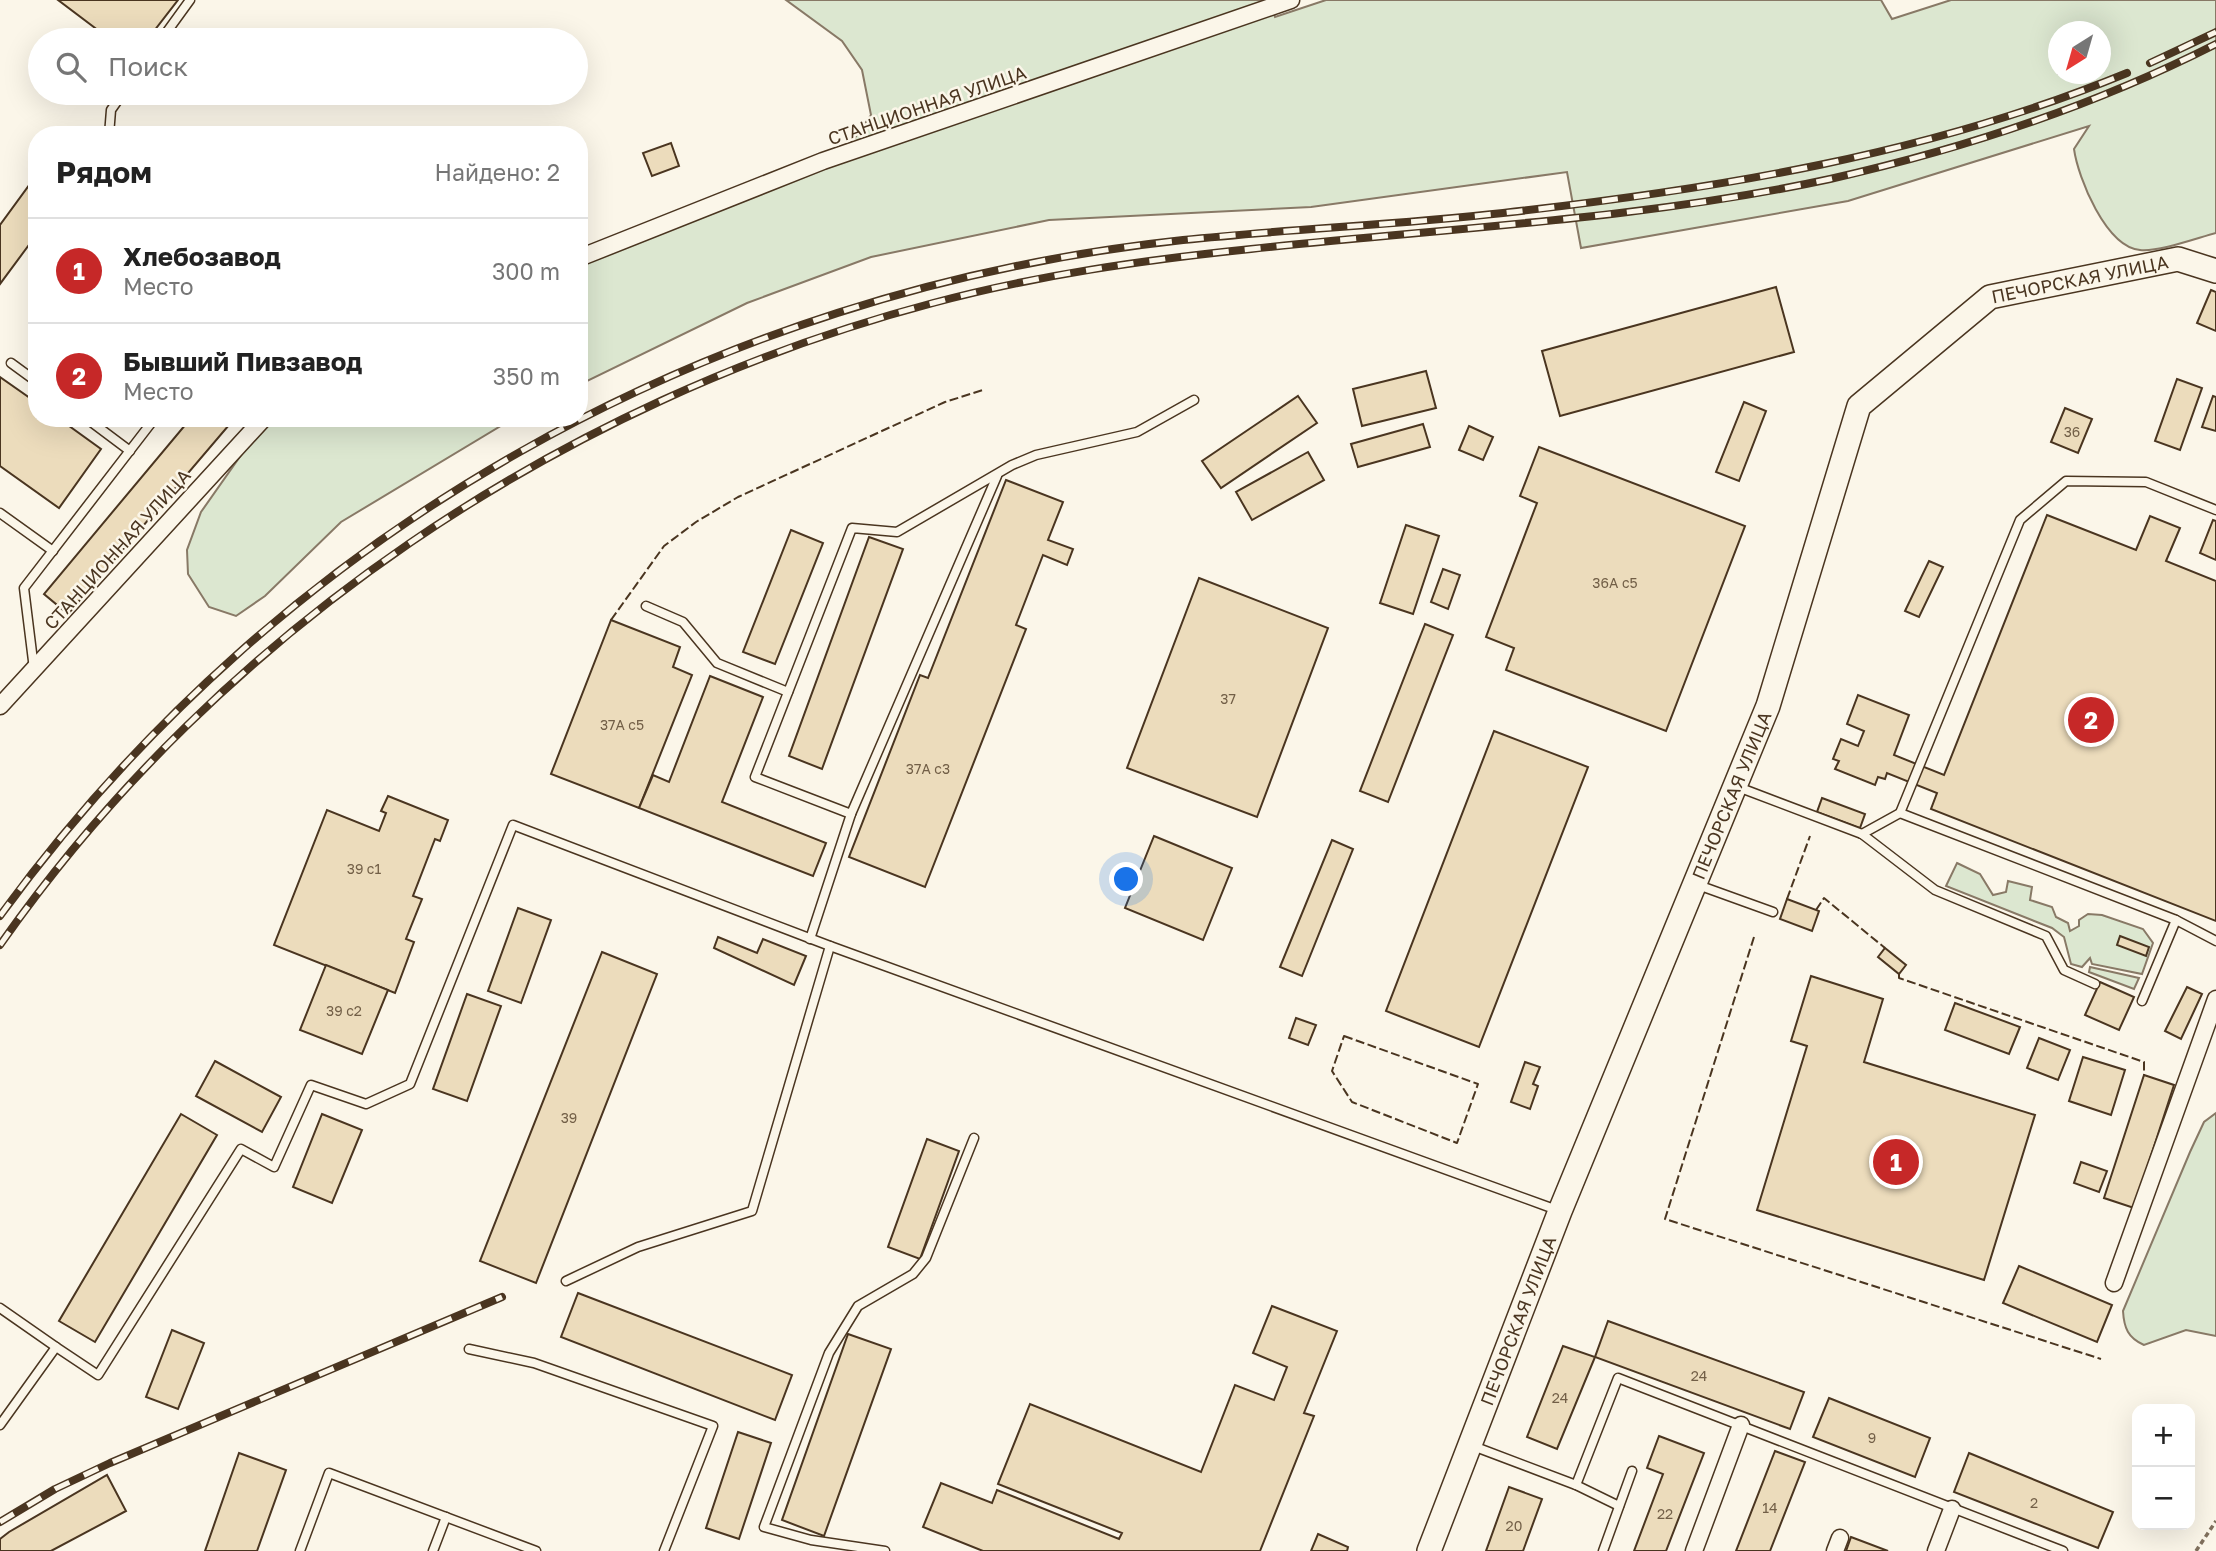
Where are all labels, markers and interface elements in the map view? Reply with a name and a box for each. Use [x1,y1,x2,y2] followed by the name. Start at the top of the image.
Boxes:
[2048,21,2111,84] north arrow
[28,28,588,105] search box
[52,48,90,86] icon: search
[108,51,188,82] text: Поиск
[825,61,1029,149] street label: СТАНЦИОННАЯ УЛИЦА
[56,154,152,190] text: Рядом
[434,158,560,186] text: Найдено: 2
[123,241,281,272] text: Хлебозавод
[1989,250,2170,307] street label: ПЕЧОРСКАЯ УЛИЦА
[73,257,85,285] text: 1
[492,257,560,285] text: 300 m
[123,272,194,300] text: Место
[123,346,362,377] text: Бывший Пивзавод
[72,362,86,390] text: 2
[493,362,560,390] text: 350 m
[123,377,194,405] text: Место
[2064,423,2080,440] house number: 36
[39,464,195,634] street label: СТАНЦИОННАЯ УЛИЦА
[1592,574,1638,591] house number: 36А с5
[1220,690,1236,707] house number: 37
[2068,694,2114,746] pin: 2
[1687,708,1776,883] street label: ПЕЧОРСКАЯ УЛИЦА
[600,716,644,733] house number: 37А с5
[906,760,950,777] house number: 37А с3
[347,860,381,877] house number: 39 с1
[1109,862,1143,896] your location
[326,1002,362,1019] house number: 39 с2
[561,1109,577,1126] house number: 39
[1873,1136,1919,1188] pin: 1
[1475,1233,1560,1408] street label: ПЕЧОРСКАЯ УЛИЦА
[1691,1367,1707,1384] house number: 24
[1552,1389,1568,1406] house number: 24
[2132,1404,2195,1530] map controls
[2132,1404,2195,1467] button: +
[1868,1429,1876,1446] house number: 9
[2132,1467,2195,1530] button: −
[2030,1494,2038,1511] house number: 2
[1762,1499,1778,1516] house number: 14
[1657,1505,1673,1522] house number: 22
[1506,1517,1522,1534] house number: 20

